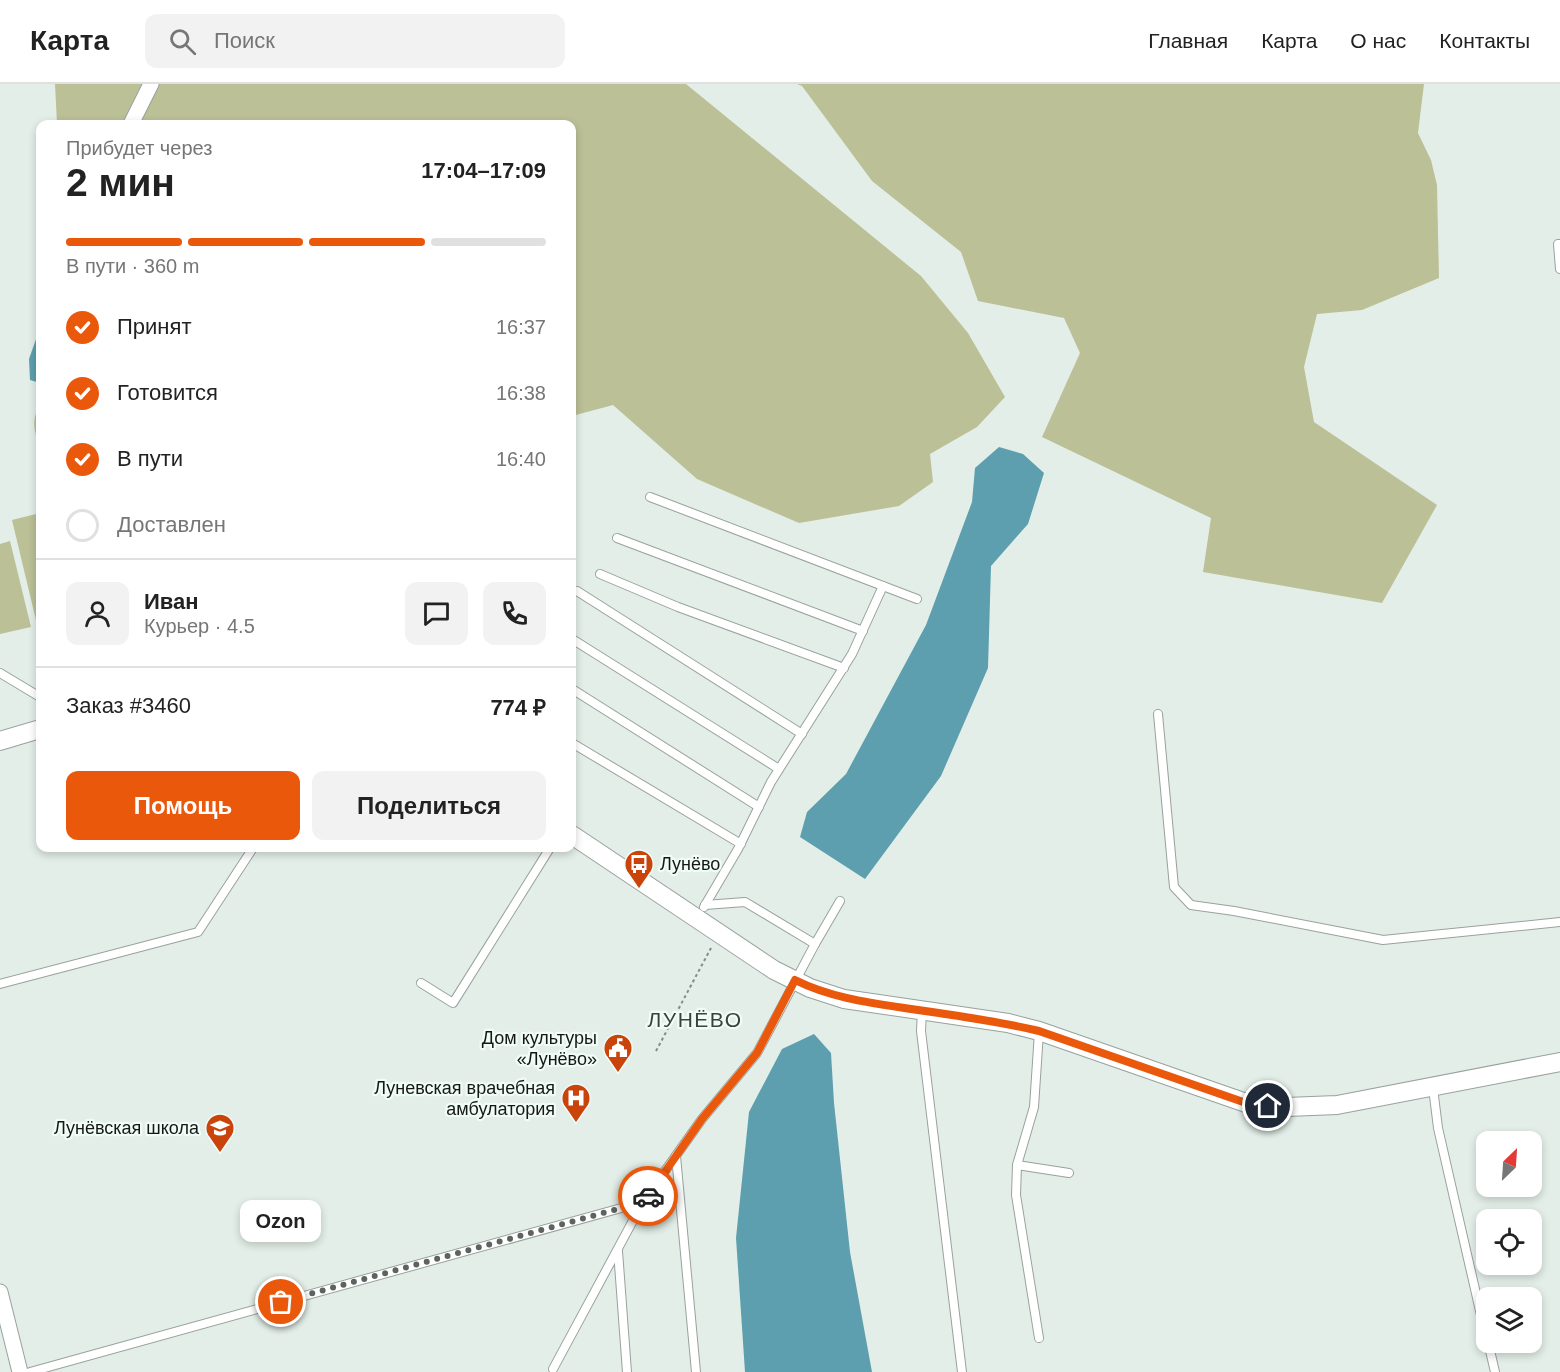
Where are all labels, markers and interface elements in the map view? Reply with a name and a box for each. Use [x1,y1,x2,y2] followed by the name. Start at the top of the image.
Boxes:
[145,14,565,68] search box
[30,25,109,56] text: Карта
[166,25,199,58] icon: search
[214,28,275,53] text: Поиск
[1148,29,1228,52] text: Главная
[1261,29,1317,52] text: Карта
[1350,29,1406,52] text: О нас
[1439,29,1530,52] text: Контакты
[66,137,212,159] text: Прибудет через
[421,158,546,183] text: 17:04–17:09
[66,161,175,204] text: 2 мин
[66,255,199,277] text: В пути · 360 m
[66,311,99,344] icon: check
[117,314,191,339] text: Принят
[496,316,546,338] text: 16:37
[66,377,99,410] icon: check
[117,380,218,405] text: Готовится
[496,382,546,404] text: 16:38
[66,443,99,476] icon: check
[117,446,183,471] text: В пути
[496,448,546,470] text: 16:40
[117,512,226,537] text: Доставлен
[66,582,129,645] button: person
[405,582,468,645] button: chat
[483,582,546,645] button: phone
[144,589,199,614] text: Иван
[144,615,255,637] text: Курьер · 4.5
[66,693,191,718] text: Заказ #3460
[490,695,546,720] text: 774 ₽
[66,771,300,840] button: Помощь
[312,771,546,840] button: Поделиться
[623,848,655,890] bus stop icon: Лунёво
[660,854,720,874] place label: Лунёво
[648,1008,742,1031] district label: ЛУНЁВО
[482,1028,597,1069] place label: Дом культуры «Лунёво»
[602,1032,634,1074] public building icon: Дом культуры «Лунёво»
[374,1078,555,1119] place label: Луневская врачебная амбулатория
[1242,1080,1293,1131] pin
[560,1082,592,1124] hospital icon: Луневская врачебная амбулатория
[1251,1089,1284,1122] icon: home
[204,1112,236,1154] school or university icon: Лунёвская школа
[54,1118,200,1138] place label: Лунёвская школа
[1476,1131,1542,1197] north arrow
[1476,1131,1542,1353] map controls
[618,1166,678,1226] courier
[632,1180,665,1213] icon: car
[240,1200,322,1242] callout: Ozon
[1476,1209,1542,1275] button: locate
[256,1210,306,1232] text: Ozon
[255,1276,306,1327] pin
[264,1285,297,1318] icon: bag
[1476,1287,1542,1353] button: layers

